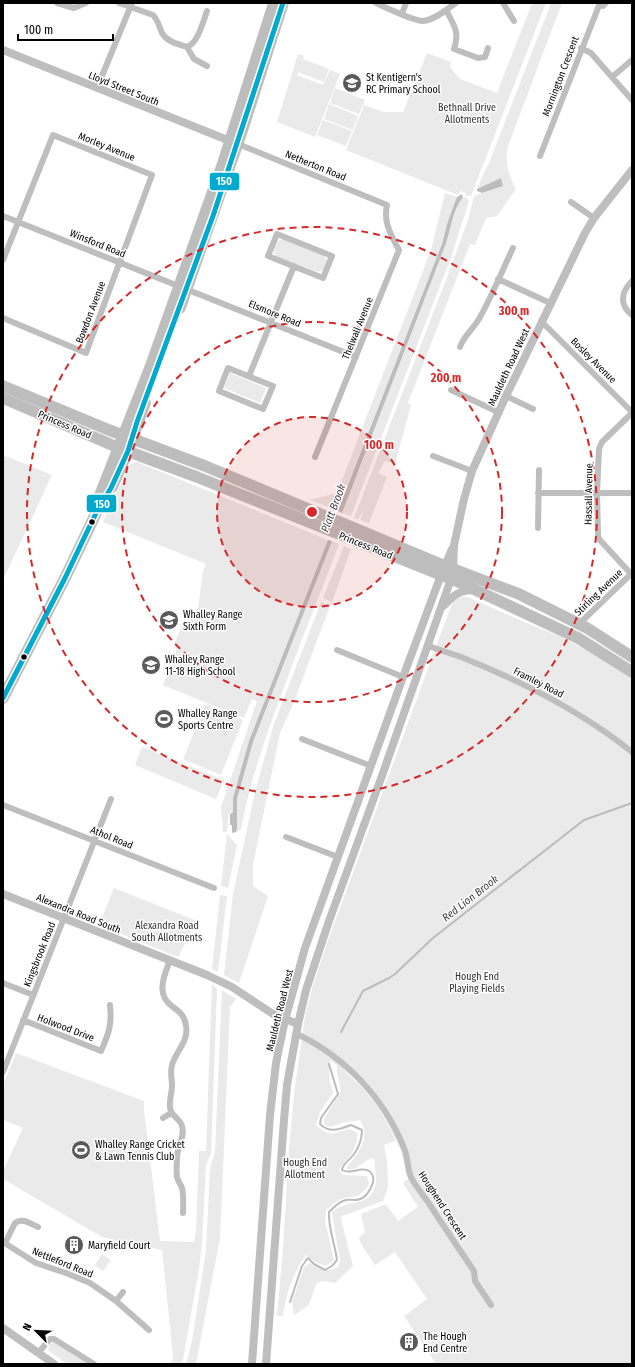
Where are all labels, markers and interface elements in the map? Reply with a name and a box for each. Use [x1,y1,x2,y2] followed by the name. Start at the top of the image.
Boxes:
[18,16,113,42] scale bar
[24,23,53,37] text: 100 m
[540,34,582,118] street label: Mornington Crescent
[87,69,161,109] street label: Lloyd Street South
[341,72,363,94] school or university icon: St Kentigern's RC Primary School
[366,72,441,96] place label: St Kentigern's RC Primary School
[438,102,496,126] park label: Bethnall Drive Allotments
[76,130,137,164] street label: Morley Avenue
[283,148,348,184] street label: Netherton Road
[209,172,240,191] line badge: 150
[216,175,232,188] text: 150
[68,227,127,261] street label: Winsford Road
[74,280,108,345] street label: Bowdon Avenue
[340,295,376,361] street label: Thelwall Avenue
[247,298,303,330] street label: Elsmore Road
[498,304,529,318] text: 300 m
[486,326,532,408] street label: Mauldeth Road West
[568,335,619,386] street label: Bosley Avenue
[430,371,461,385] text: 200 m
[36,408,93,442] street label: Princess Road
[364,438,394,452] text: 100 m
[582,463,596,525] street label: Hassall Avenue
[318,482,349,534] water label: Platt Brook
[86,494,117,513] line badge: 150
[94,498,110,511] text: 150
[305,505,319,519] centre of rings
[87,517,97,527] unlabelled marker
[337,530,394,562] street label: Princess Road
[572,567,625,618] street label: Stirling Avenue
[158,609,180,631] school or university icon: Whalley Range Sixth Form
[183,609,243,633] place label: Whalley Range Sixth Form
[19,652,29,662] unlabelled marker
[140,654,162,676] school or university icon: Whalley Range 11-18 High School
[165,654,236,678] place label: Whalley Range 11-18 High School
[511,665,566,701] street label: Framley Road
[153,708,175,730] sports icon: Whalley Range Sports Centre
[178,708,238,732] place label: Whalley Range Sports Centre
[89,824,135,852] street label: Athol Road
[440,872,501,924] water label: Red Lion Brook
[35,892,123,936] street label: Alexandra Road South
[21,920,58,989] street label: Kingsbrook Road
[132,920,202,944] park label: Alexandra Road South Allotments
[264,967,296,1052] street label: Mauldeth Road West
[449,971,505,995] park label: Hough End Playing Fields
[36,1012,96,1044] street label: Holwood Drive
[70,1139,92,1161] sports icon: Whalley Range Cricket & Lawn Tennis Club
[95,1139,186,1163] place label: Whalley Range Cricket & Lawn Tennis Club
[283,1157,327,1181] park label: Hough End Allotment
[416,1169,469,1243] street label: Houghend Crescent
[63,1234,85,1256] building icon: Maryfield Court
[88,1240,151,1252] place label: Maryfield Court
[30,1245,95,1281] street label: Nettleford Road
[16,1311,56,1351] north arrow
[20,1321,35,1333] text: N
[398,1331,420,1353] building icon: The Hough End Centre
[423,1331,467,1355] place label: The Hough End Centre

